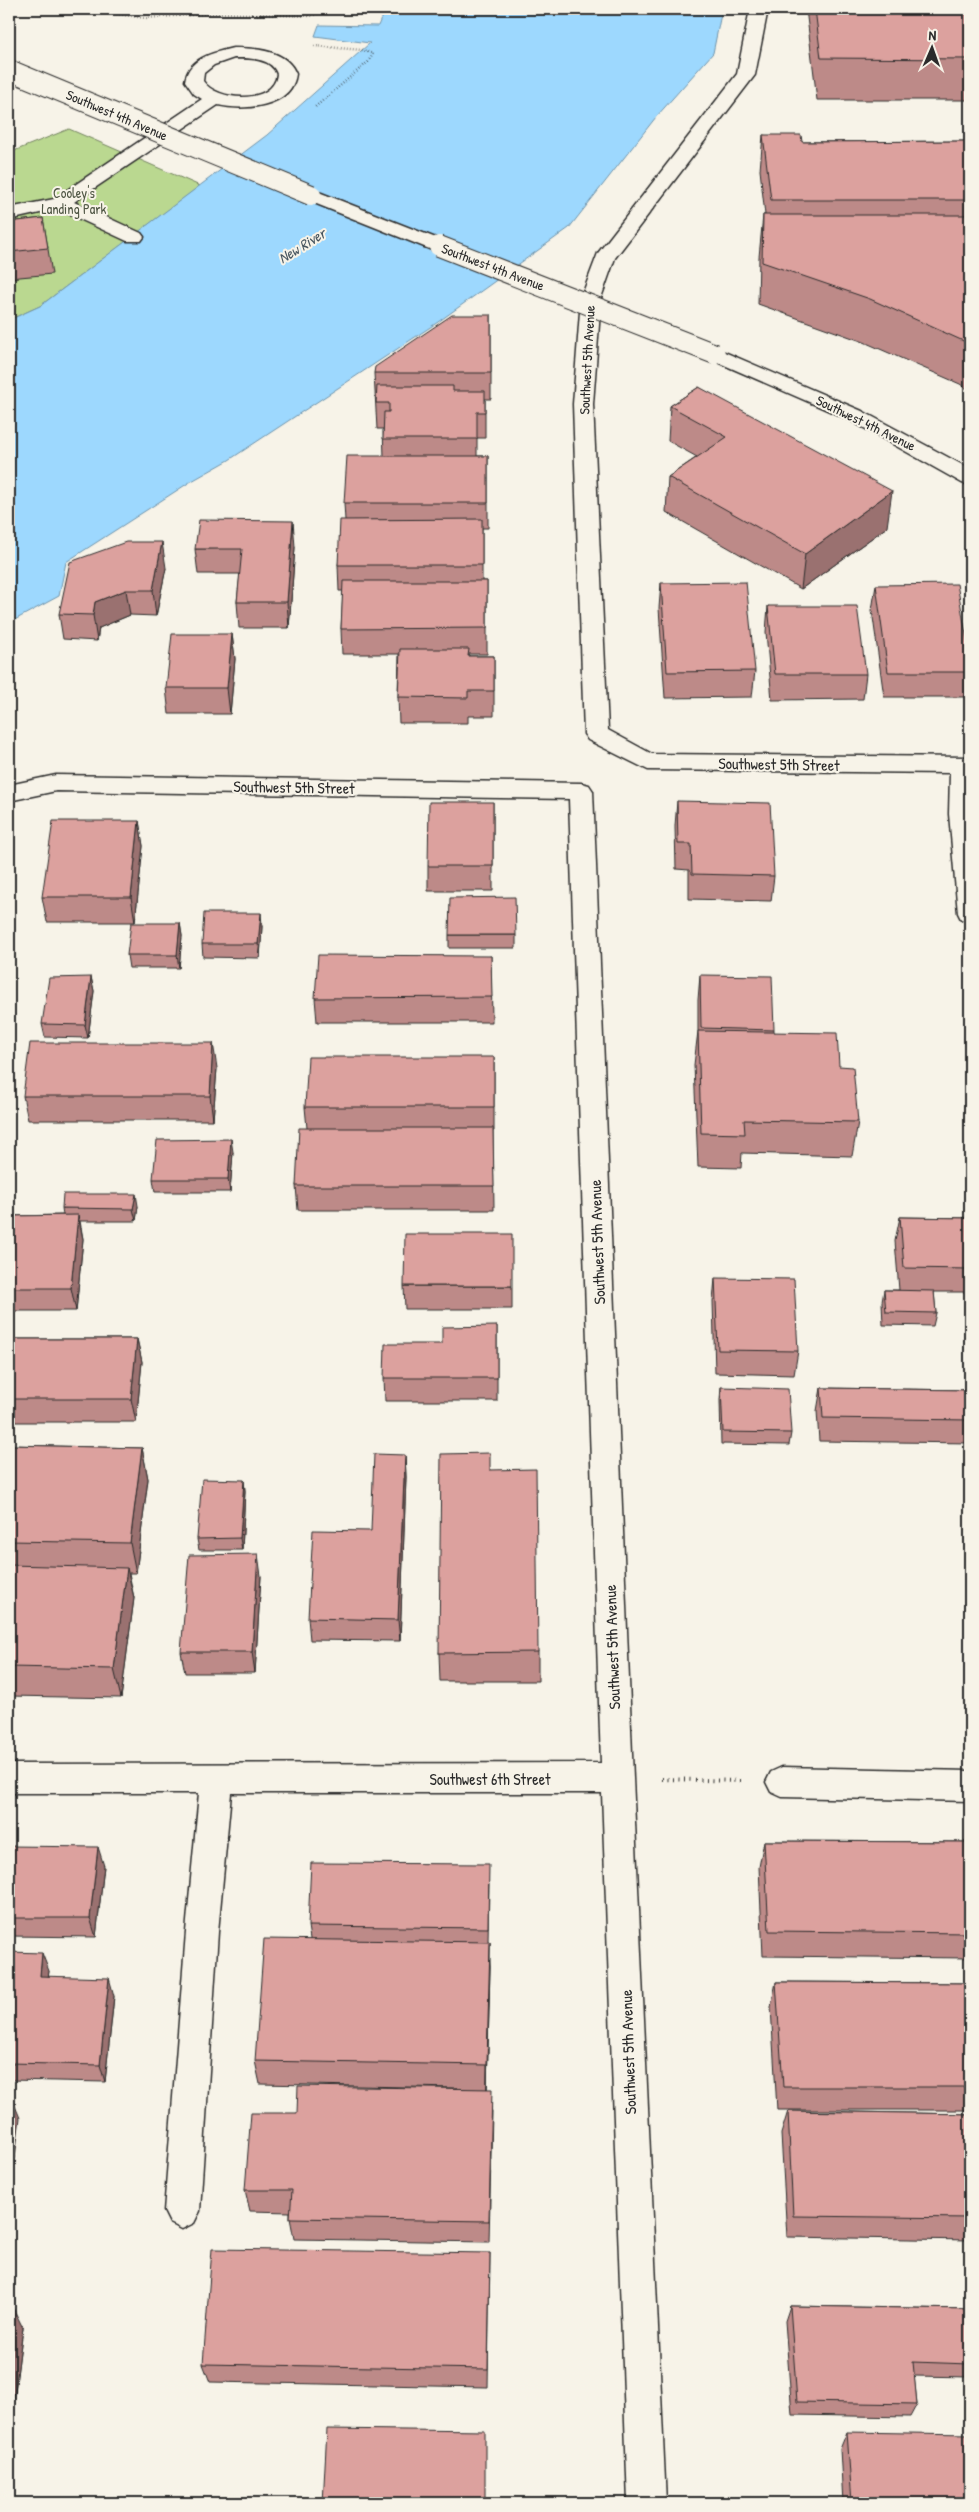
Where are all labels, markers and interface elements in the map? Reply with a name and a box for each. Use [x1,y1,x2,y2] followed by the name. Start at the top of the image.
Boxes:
[906,22,956,72] north arrow
[928,25,937,44] text: N
[64,85,171,145] street label: Southwest 4th Avenue
[42,183,107,219] park label: Cooley's Landing Park
[274,222,331,268] water label: New River
[439,238,548,295] street label: Southwest 4th Avenue
[574,305,599,415] street label: Southwest 5th Avenue
[813,390,920,455] street label: Southwest 4th Avenue
[718,752,840,776] street label: Southwest 5th Street
[233,775,355,799] street label: Southwest 5th Street
[584,1179,610,1305] street label: Southwest 5th Avenue
[599,1584,625,1710] street label: Southwest 5th Avenue
[429,1768,551,1790] street label: Southwest 6th Street
[615,1989,641,2115] street label: Southwest 5th Avenue

